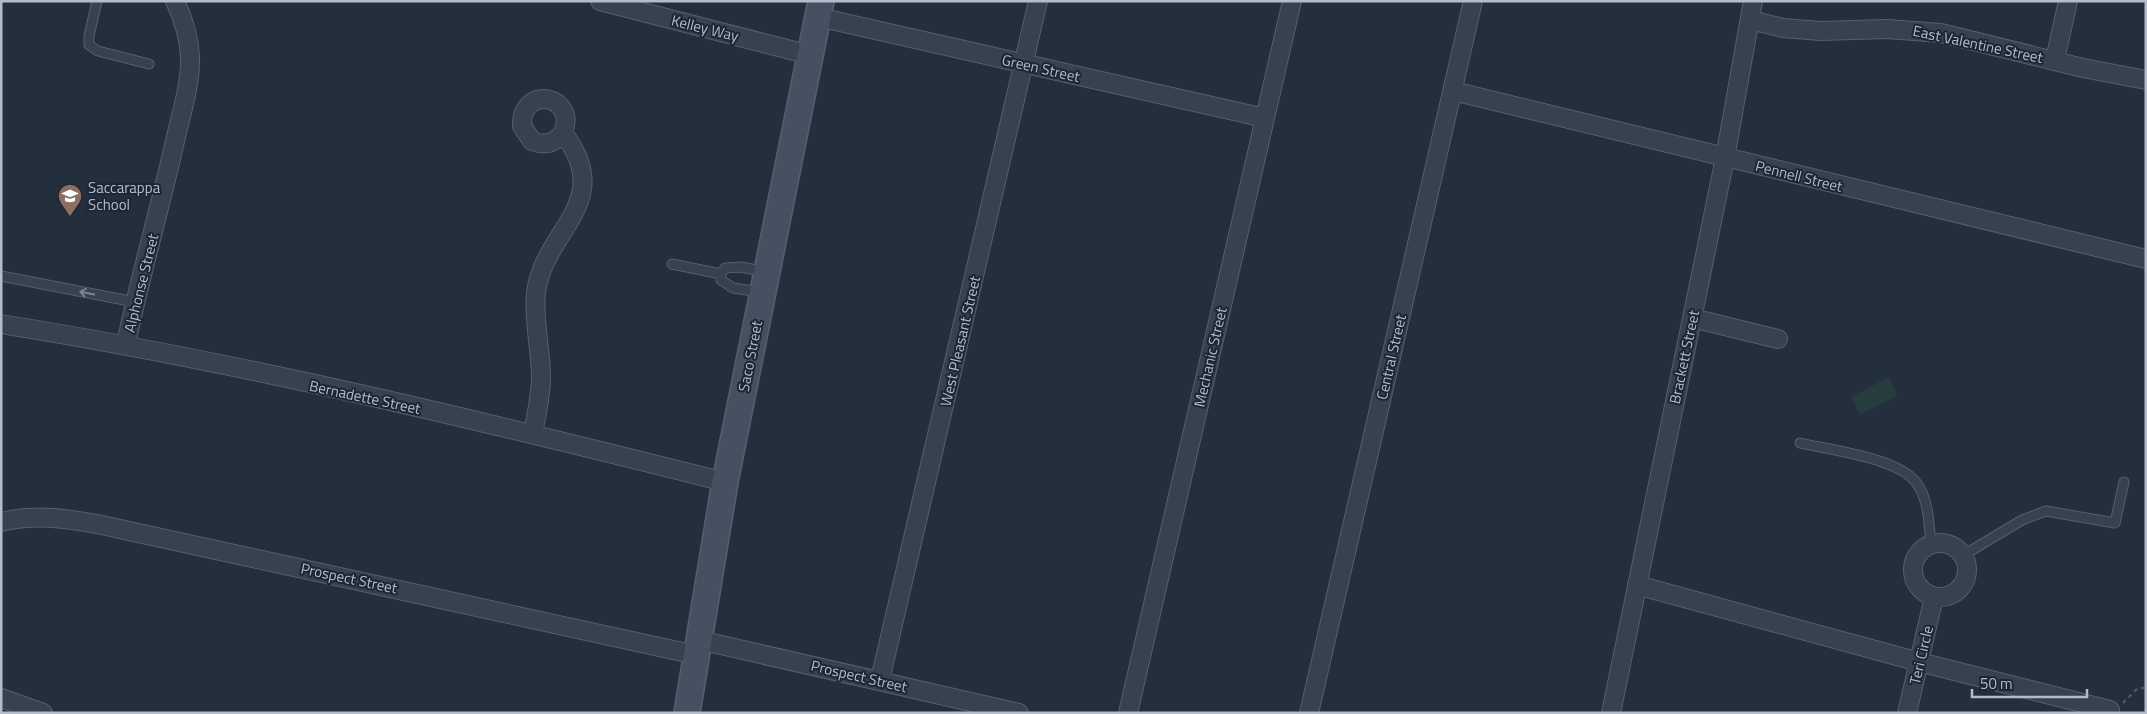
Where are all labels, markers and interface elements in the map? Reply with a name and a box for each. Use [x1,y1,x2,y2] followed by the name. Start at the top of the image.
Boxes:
[669,9,741,47] street label: Kelley Way
[1911,19,2046,69] street label: East Valentine Street
[1000,48,1083,88] street label: Green Street
[1753,154,1846,198] street label: Pennell Street
[88,176,161,216] place label: Saccarappa School
[57,183,83,217] school or university icon: Saccarappa School
[118,231,165,335] street label: Alphonse Street
[934,273,986,409] street label: West Pleasant Street
[79,287,95,297] one-way arrow
[1187,304,1233,409] street label: Mechanic Street
[1663,307,1705,406] street label: Brackett Street
[1370,311,1412,402] street label: Central Street
[732,318,768,394] street label: Saco Street
[307,374,423,420] street label: Bernadette Street
[299,557,400,600] street label: Prospect Street
[1903,623,1939,687] street label: Teri Circle
[809,654,910,698] street label: Prospect Street
[1972,666,2087,698] scale bar
[1980,672,2013,695] text: 50 m

